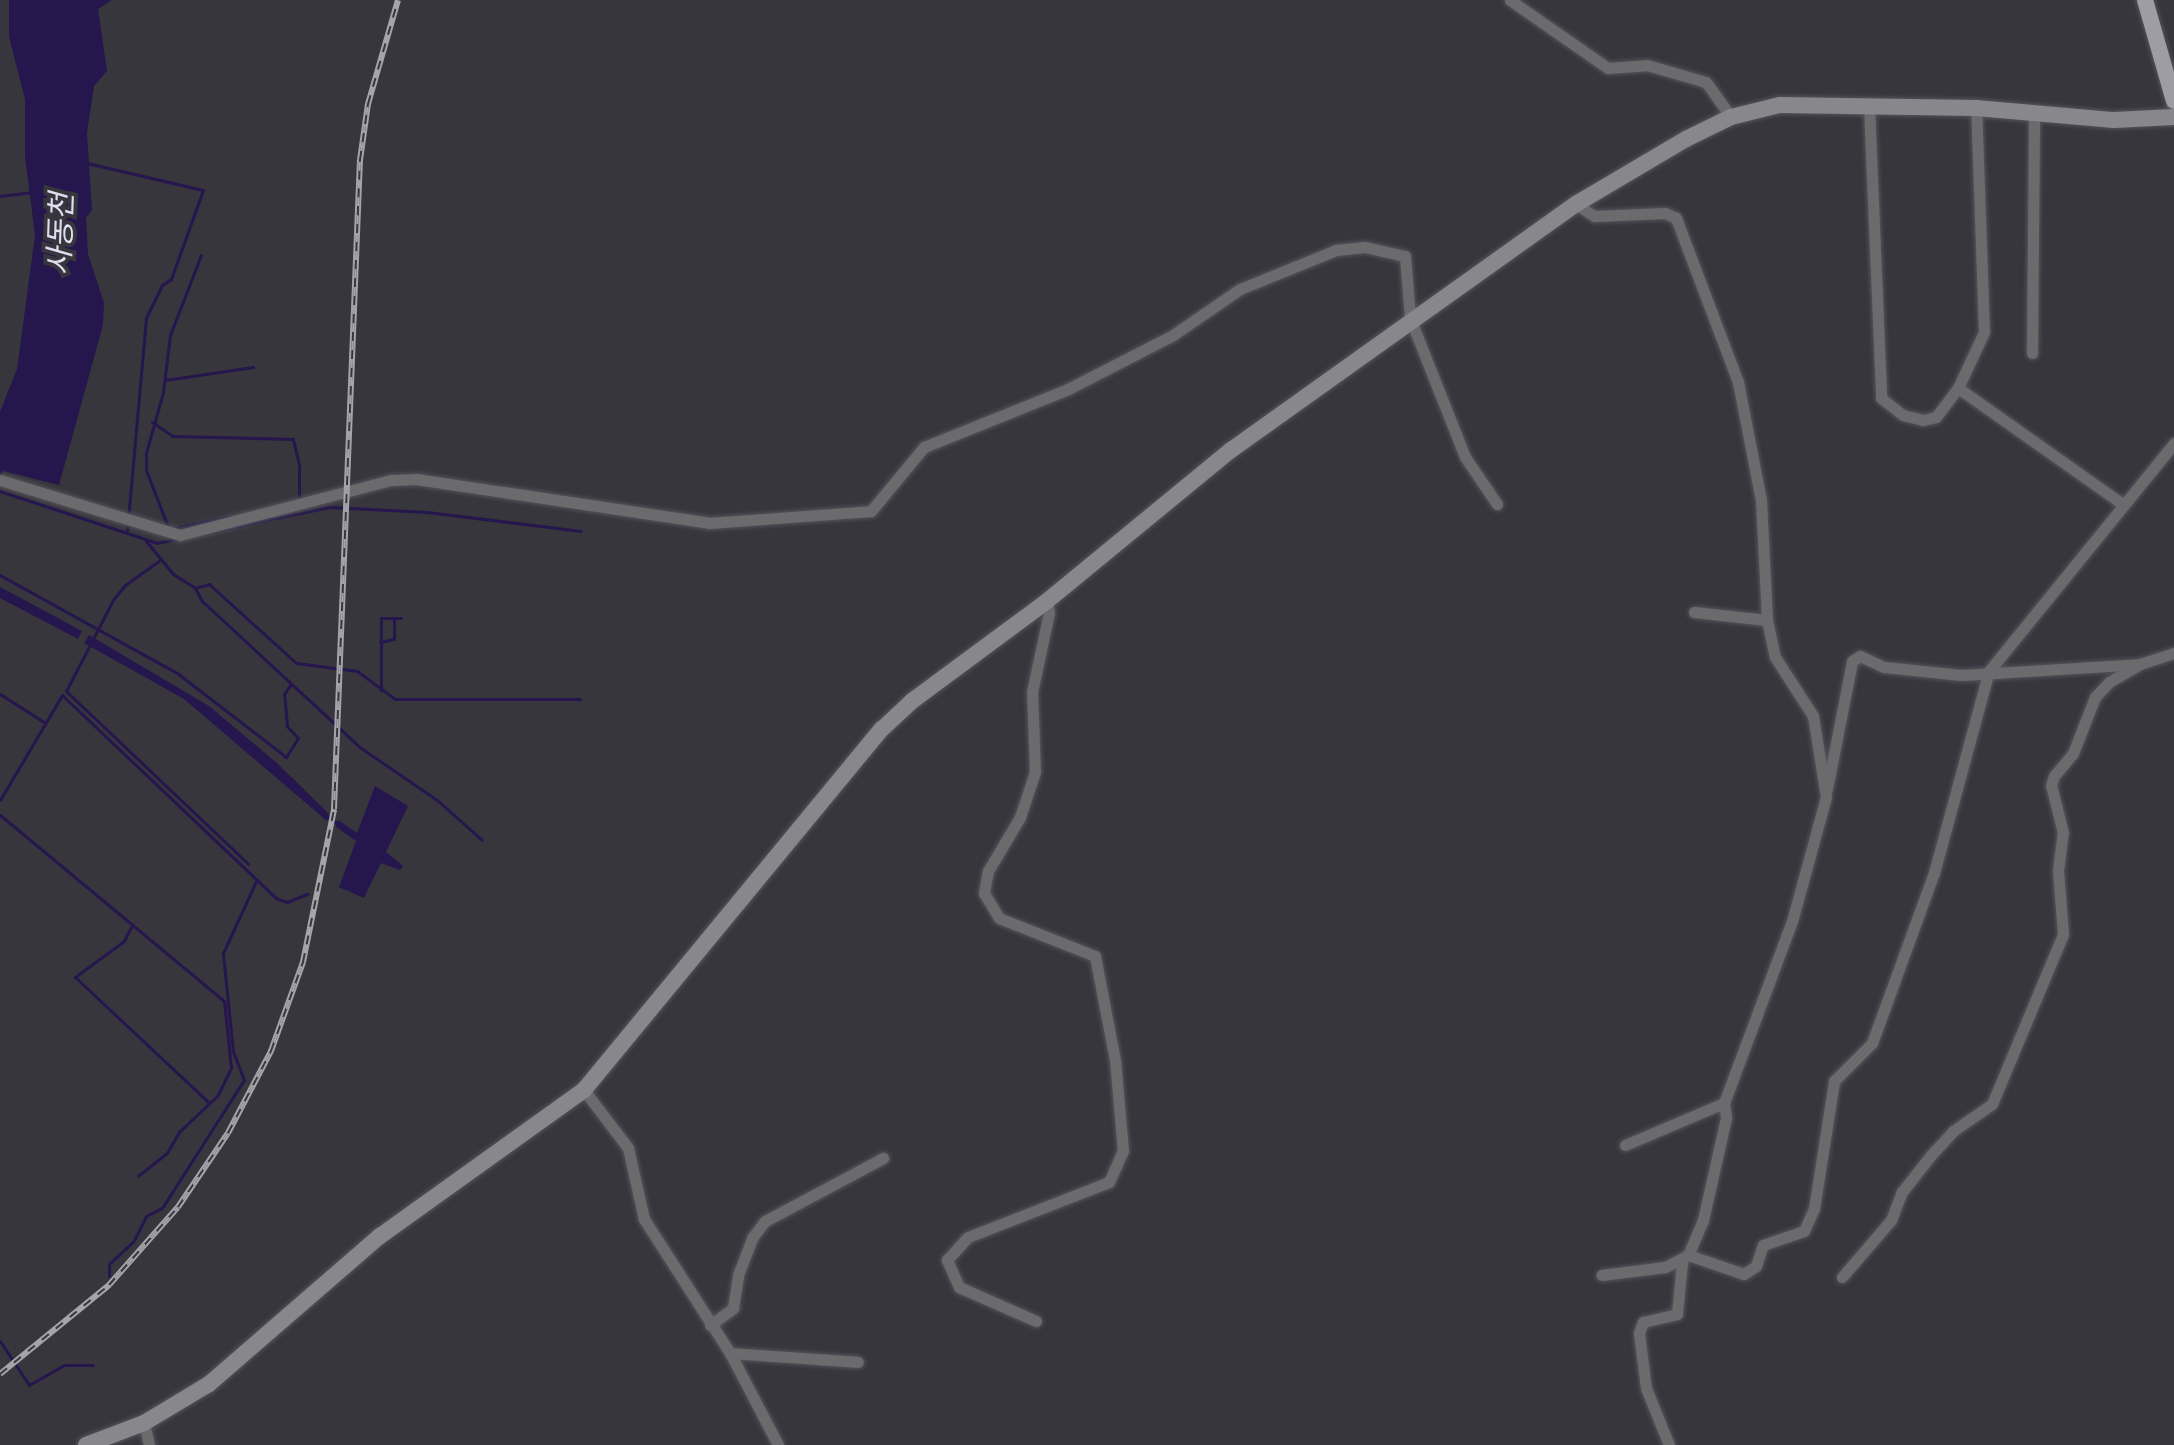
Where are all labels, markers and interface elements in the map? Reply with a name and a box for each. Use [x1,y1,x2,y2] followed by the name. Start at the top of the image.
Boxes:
[41,192,79,276] water label: 사동천

